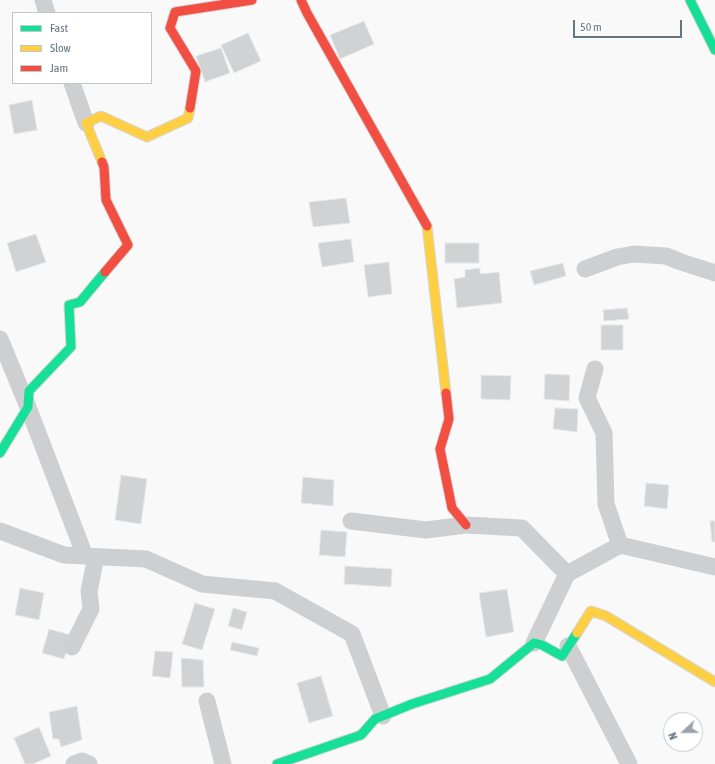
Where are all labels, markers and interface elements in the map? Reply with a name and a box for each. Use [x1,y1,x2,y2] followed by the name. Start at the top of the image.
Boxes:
[12,12,152,84] legend
[575,12,684,38] scale bar
[580,20,602,34] text: 50 m
[50,21,68,35] text: Fast
[50,41,71,55] text: Slow
[50,61,68,75] text: Jam
[663,712,703,752] north arrow
[666,731,680,741] text: N

